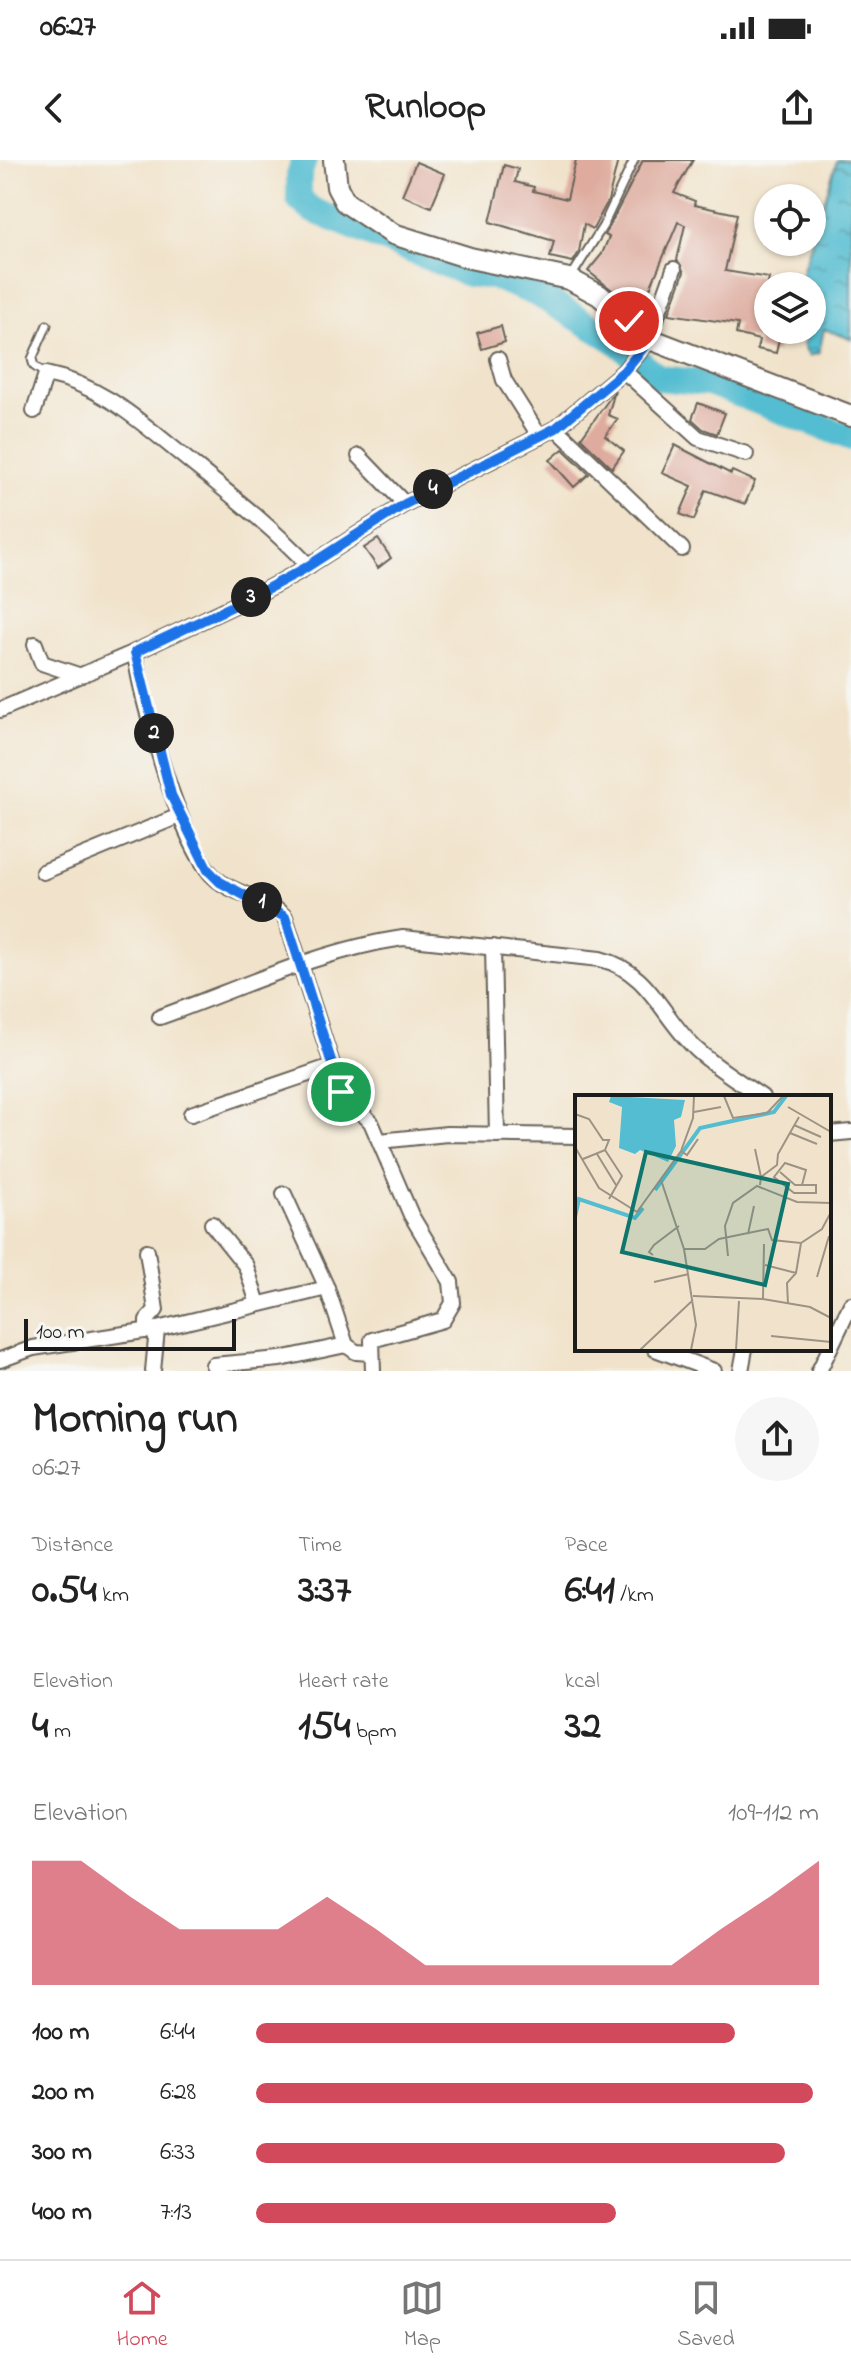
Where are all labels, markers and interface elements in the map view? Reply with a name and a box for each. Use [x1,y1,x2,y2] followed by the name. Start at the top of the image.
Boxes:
[40,6,96,50] text: 06:27
[365,82,486,135] text: Runloop
[32,86,76,130] icon: back
[775,86,819,130] icon: share
[754,184,826,344] map controls
[754,184,826,256] button: locate
[754,272,826,344] button: layers
[595,287,663,355] pin
[607,299,651,343] icon: check
[413,469,453,509] pin: 4
[428,473,438,505] text: 4
[231,577,271,617] pin: 3
[246,581,256,613] text: 3
[134,713,174,753] pin: 2
[149,717,159,749] text: 2
[242,882,282,922] pin: 1
[259,886,266,918] text: 1
[307,1058,375,1126] pin
[319,1070,363,1114] icon: arrive
[575,1095,831,1351] inset map
[24,1315,236,1351] scale bar
[36,1317,85,1349] text: 100 m
[32,1388,238,1452] text: Morning run
[735,1397,819,1481] button: share
[32,1450,81,1488] text: 06:27
[32,1530,113,1562] text: Distance
[298,1530,342,1562] text: Time
[565,1530,608,1562] text: Pace
[32,1562,97,1621] text: 0.54
[298,1562,351,1621] text: 3:37
[565,1562,615,1621] text: 6:41
[97,1580,129,1612] text: km
[615,1580,654,1612] text: /km
[32,1666,113,1698] text: Elevation
[298,1666,389,1698] text: Heart rate
[565,1666,600,1698] text: kcal
[32,1698,48,1757] text: 4
[298,1698,350,1757] text: 154
[565,1698,601,1757] text: 32
[48,1716,71,1748] text: m
[350,1716,397,1748] text: bpm
[32,1795,128,1833] text: Elevation
[728,1795,819,1833] text: 109–112 m
[32,2014,89,2052] text: 100 m
[160,2014,195,2052] text: 6:44
[32,2074,94,2112] text: 200 m
[160,2074,196,2112] text: 6:28
[32,2134,92,2172] text: 300 m
[160,2134,195,2172] text: 6:33
[32,2194,92,2232] text: 400 m
[160,2194,192,2232] text: 7:13
[116,2276,168,2356] tab: Home
[400,2276,444,2356] tab: Map
[677,2276,735,2356] tab: Saved

